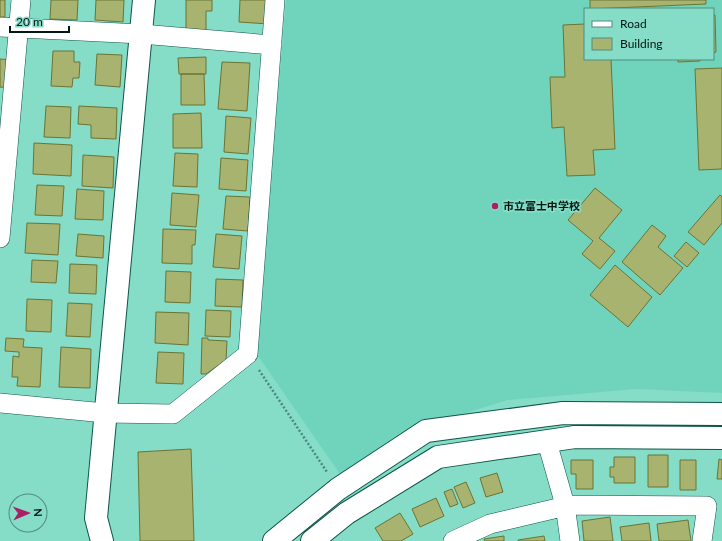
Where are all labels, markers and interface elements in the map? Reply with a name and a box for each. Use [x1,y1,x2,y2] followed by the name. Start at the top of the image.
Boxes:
[10,8,69,34] scale bar
[584,8,714,60] legend
[16,14,43,29] text: 20 m
[620,16,647,31] text: Road
[620,36,663,51] text: Building
[503,199,580,212] place label: 市立富士中学校
[490,201,500,211] marker: 市立富士中学校
[8,493,48,533] north arrow
[32,508,45,517] text: N

